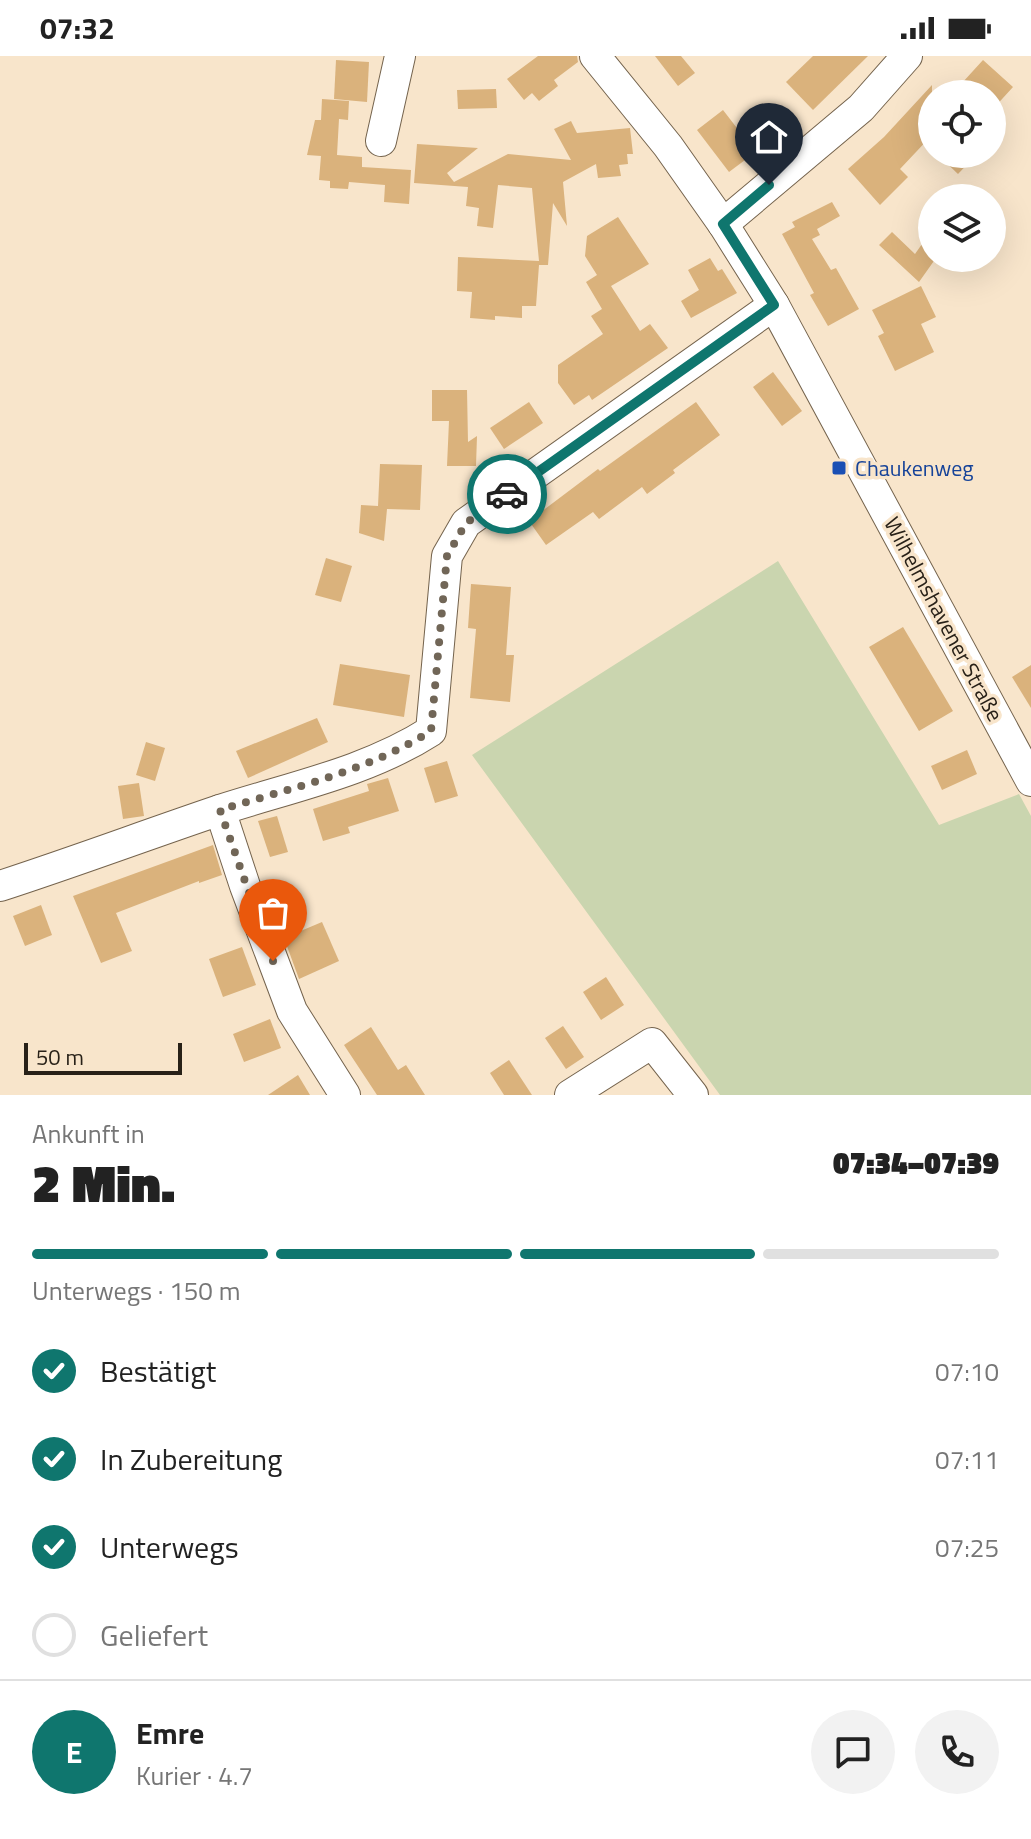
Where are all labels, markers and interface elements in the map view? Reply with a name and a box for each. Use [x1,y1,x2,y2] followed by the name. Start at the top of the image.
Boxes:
[40,5,115,51] text: 07:32
[918,80,1006,272] map controls
[918,80,1006,168] button: locate
[735,103,803,185] pin
[747,115,791,159] icon: home
[918,184,1006,272] button: layers
[855,451,974,485] place label: Chaukenweg
[467,454,547,534] courier
[830,459,848,477] marker: Chaukenweg
[485,472,529,516] icon: car
[876,511,1012,727] street label: Wilhelmshavener Straße
[239,879,307,961] pin
[251,891,295,935] icon: bag
[24,1039,182,1075] scale bar
[36,1040,84,1074] text: 50 m
[32,1114,145,1153] text: Ankunft in
[833,1140,999,1186] text: 07:34–07:39
[32,1143,176,1222] text: 2 Min.
[32,1271,240,1310] text: Unterwegs · 150 m
[100,1348,216,1394] text: Bestätigt
[32,1349,76,1393] icon: check
[935,1352,999,1391] text: 07:10
[100,1436,283,1482] text: In Zubereitung
[32,1437,76,1481] icon: check
[935,1440,999,1479] text: 07:11
[100,1524,239,1570] text: Unterwegs
[32,1525,76,1569] icon: check
[935,1528,999,1567] text: 07:25
[100,1612,208,1658] text: Geliefert
[136,1710,204,1756] text: Emre
[811,1710,895,1794] button: chat
[915,1710,999,1794] button: phone
[66,1729,82,1775] text: E
[136,1756,253,1795] text: Kurier · 4.7

